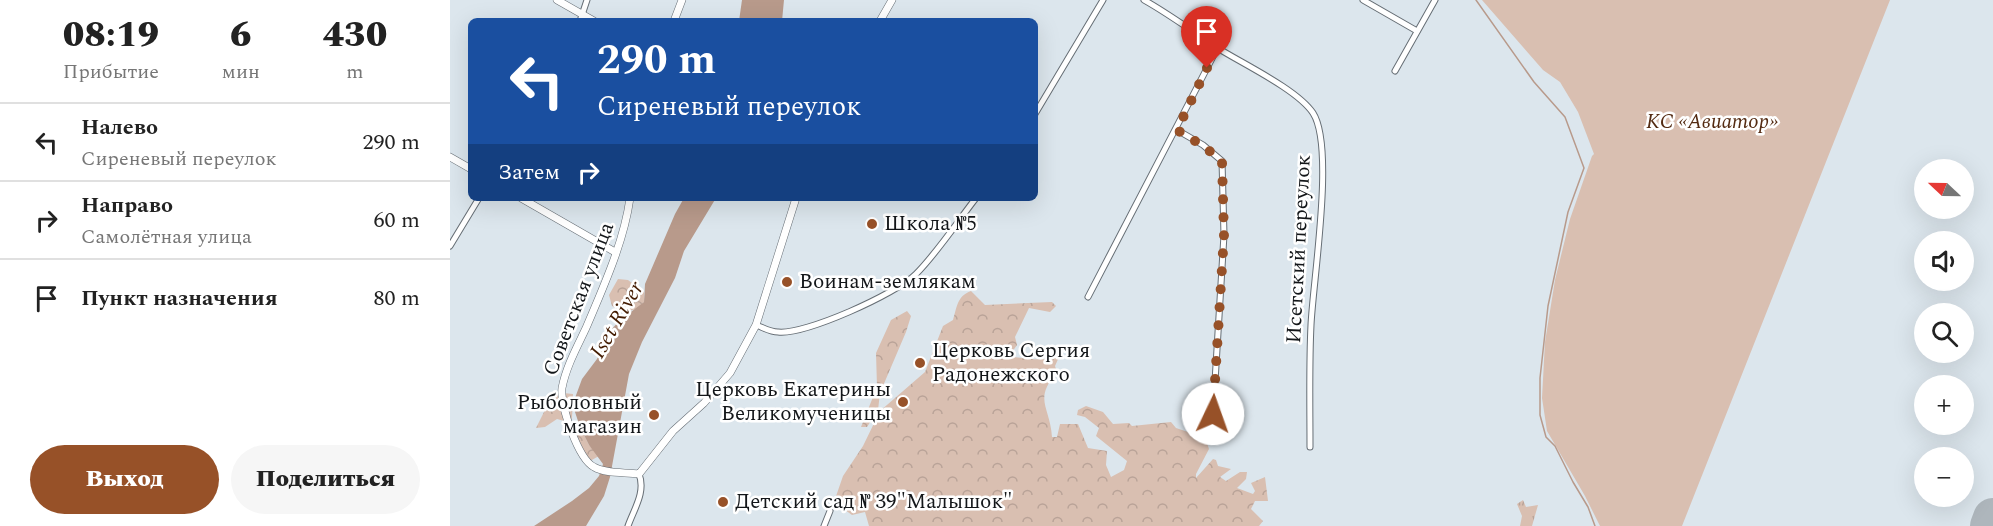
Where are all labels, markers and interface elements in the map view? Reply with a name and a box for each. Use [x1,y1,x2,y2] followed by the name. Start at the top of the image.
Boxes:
[1181,6,1232,68] pin
[63,8,159,63] text: 08:19
[230,8,252,63] text: 6
[323,8,387,63] text: 430
[1190,15,1223,48] icon: arrive
[597,29,716,92] text: 290 m
[498,42,576,120] icon: left
[63,57,159,87] text: Прибытие
[222,57,260,87] text: мин
[346,57,364,87] text: m
[597,86,861,128] text: Сиреневый переулок
[1646,106,1778,138] park label: КС «Авиатор»
[81,111,158,144] text: Налево
[30,126,63,159] icon: left
[363,126,420,159] text: 290 m
[81,144,277,174] text: Сиреневый переулок
[1278,154,1320,344] street label: Исетский переулок
[498,156,560,189] text: Затем
[572,156,605,189] icon: right
[1914,159,1974,219] north arrow
[1914,159,1974,507] map controls
[81,189,173,222] text: Направо
[30,204,63,237] icon: right
[374,204,420,237] text: 60 m
[884,208,977,240] place label: Школа №5
[535,217,623,381] street label: Советская улица
[865,217,879,231] marker: Школа №5
[81,222,252,252] text: Самолётная улица
[1914,231,1974,291] button: sound
[799,266,976,298] place label: Воинам-землякам
[582,275,653,365] water label: Iset River
[780,275,794,289] marker: Воинам-землякам
[30,282,63,315] icon: arrive
[81,282,278,315] text: Пункт назначения
[374,282,420,315] text: 80 m
[1914,303,1974,363] button: search
[932,335,1090,391] place label: Церковь Сергия Радонежского
[913,356,927,370] marker: Церковь Сергия Радонежского
[695,374,891,430] place label: Церковь Екатерины Великомученицы
[1914,375,1974,435] button: +
[1181,382,1245,446] position arrow
[517,387,642,443] place label: Рыболовный магазин
[896,395,910,409] marker: Церковь Екатерины Великомученицы
[647,408,661,422] marker: Рыболовный магазин
[30,445,219,514] button: Выход
[231,445,420,514] button: Поделиться
[1914,447,1974,507] button: −
[735,486,1013,518] place label: Детский сад № 39"Малышок"
[716,495,730,509] marker: Детский сад № 39"Малышок"

